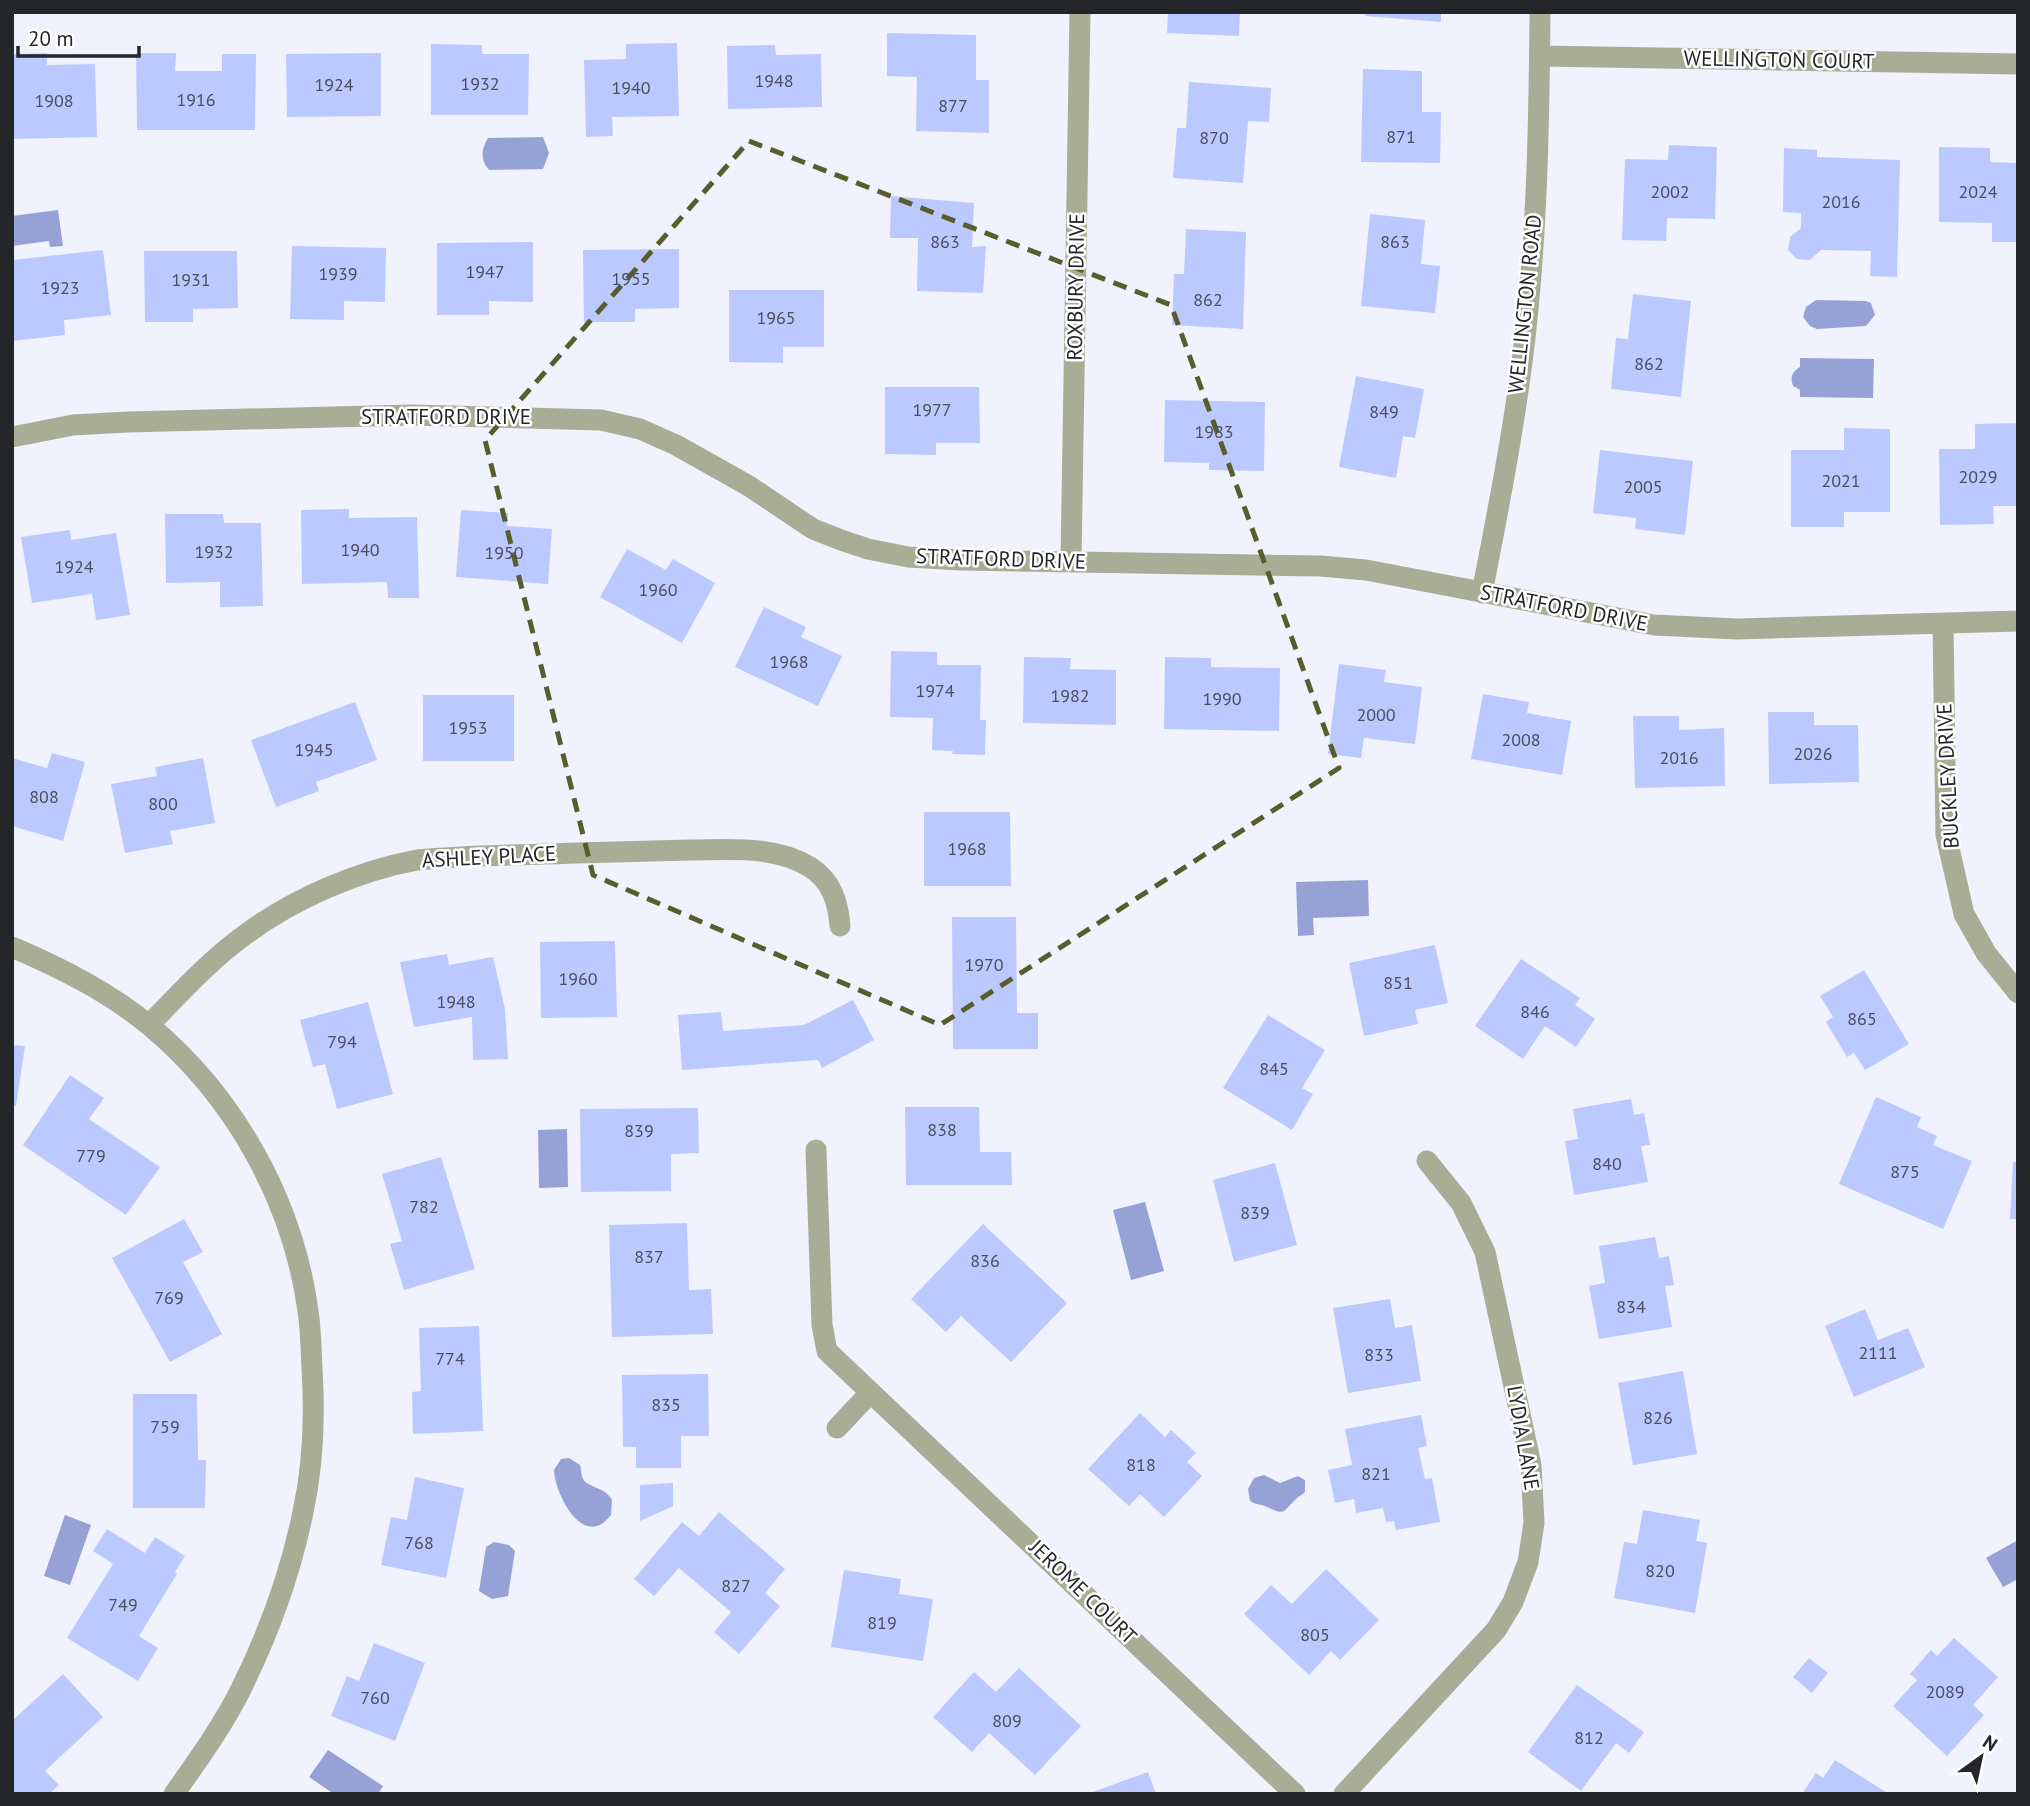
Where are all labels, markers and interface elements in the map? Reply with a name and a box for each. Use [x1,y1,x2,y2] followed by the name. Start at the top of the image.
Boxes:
[18,14,138,58] scale bar
[28,25,74,52] text: 20 m
[1683,44,1875,75] street label: WELLINGTON COURT
[754,69,794,92] house number: 1948
[460,72,500,95] house number: 1932
[314,73,354,96] house number: 1924
[611,76,651,99] house number: 1940
[176,88,216,111] house number: 1916
[34,89,74,112] house number: 1908
[938,94,968,117] house number: 877
[1386,125,1416,148] house number: 871
[1199,126,1229,149] house number: 870
[1650,180,1690,203] house number: 2002
[1958,180,1998,203] house number: 2024
[1821,190,1861,213] house number: 2016
[1061,213,1090,361] street label: ROXBURY DRIVE
[1502,213,1547,395] street label: WELLINGTON ROAD
[930,230,960,253] house number: 863
[1380,230,1410,253] house number: 863
[465,260,505,283] house number: 1947
[318,262,358,285] house number: 1939
[611,267,651,290] house number: 1955
[171,268,211,291] house number: 1931
[40,276,80,299] house number: 1923
[1193,288,1223,311] house number: 862
[756,306,796,329] house number: 1965
[1634,352,1664,375] house number: 862
[912,398,952,421] house number: 1977
[1369,400,1399,423] house number: 849
[361,403,531,430] street label: STRATFORD DRIVE
[1194,420,1234,443] house number: 1983
[1958,465,1998,488] house number: 2029
[1821,469,1861,492] house number: 2021
[1623,475,1663,498] house number: 2005
[340,538,380,561] house number: 1940
[194,540,234,563] house number: 1932
[484,541,524,564] house number: 1950
[916,542,1086,575] street label: STRATFORD DRIVE
[54,555,94,578] house number: 1924
[638,578,678,601] house number: 1960
[1478,578,1650,637] street label: STRATFORD DRIVE
[769,650,809,673] house number: 1968
[915,679,955,702] house number: 1974
[1050,684,1090,707] house number: 1982
[1202,687,1242,710] house number: 1990
[1356,703,1396,726] house number: 2000
[1930,703,1965,849] street label: BUCKLEY DRIVE
[448,716,488,739] house number: 1953
[1501,728,1541,751] house number: 2008
[294,738,334,761] house number: 1945
[1793,742,1833,765] house number: 2026
[1659,746,1699,769] house number: 2016
[29,785,59,808] house number: 808
[148,792,178,815] house number: 800
[947,837,987,860] house number: 1968
[421,840,557,873] street label: ASHLEY PLACE
[964,953,1004,976] house number: 1970
[558,967,598,990] house number: 1960
[1383,971,1413,994] house number: 851
[436,990,476,1013] house number: 1948
[1520,1000,1550,1023] house number: 846
[1847,1007,1877,1030] house number: 865
[327,1030,357,1053] house number: 794
[1259,1057,1289,1080] house number: 845
[927,1118,957,1141] house number: 838
[624,1119,654,1142] house number: 839
[76,1144,106,1167] house number: 779
[1592,1152,1622,1175] house number: 840
[1890,1160,1920,1183] house number: 875
[409,1195,439,1218] house number: 782
[1240,1201,1270,1224] house number: 839
[634,1245,664,1268] house number: 837
[970,1249,1000,1272] house number: 836
[154,1286,184,1309] house number: 769
[1616,1295,1646,1318] house number: 834
[1858,1341,1898,1364] house number: 2111
[1364,1343,1394,1366] house number: 833
[435,1347,465,1370] house number: 774
[1501,1383,1546,1492] street label: LYDIA LANE
[651,1393,681,1416] house number: 835
[1643,1406,1673,1429] house number: 826
[150,1415,180,1438] house number: 759
[1126,1453,1156,1476] house number: 818
[1361,1462,1391,1485] house number: 821
[404,1531,434,1554] house number: 768
[1023,1533,1143,1650] street label: JEROME COURT
[1645,1559,1675,1582] house number: 820
[721,1574,751,1597] house number: 827
[108,1593,138,1616] house number: 749
[867,1611,897,1634] house number: 819
[1300,1623,1330,1646] house number: 805
[1925,1680,1965,1703] house number: 2089
[360,1686,390,1709] house number: 760
[992,1709,1022,1732] house number: 809
[1946,1722,2016,1792] north arrow
[1574,1726,1604,1749] house number: 812
[1978,1729,2002,1756] text: N

